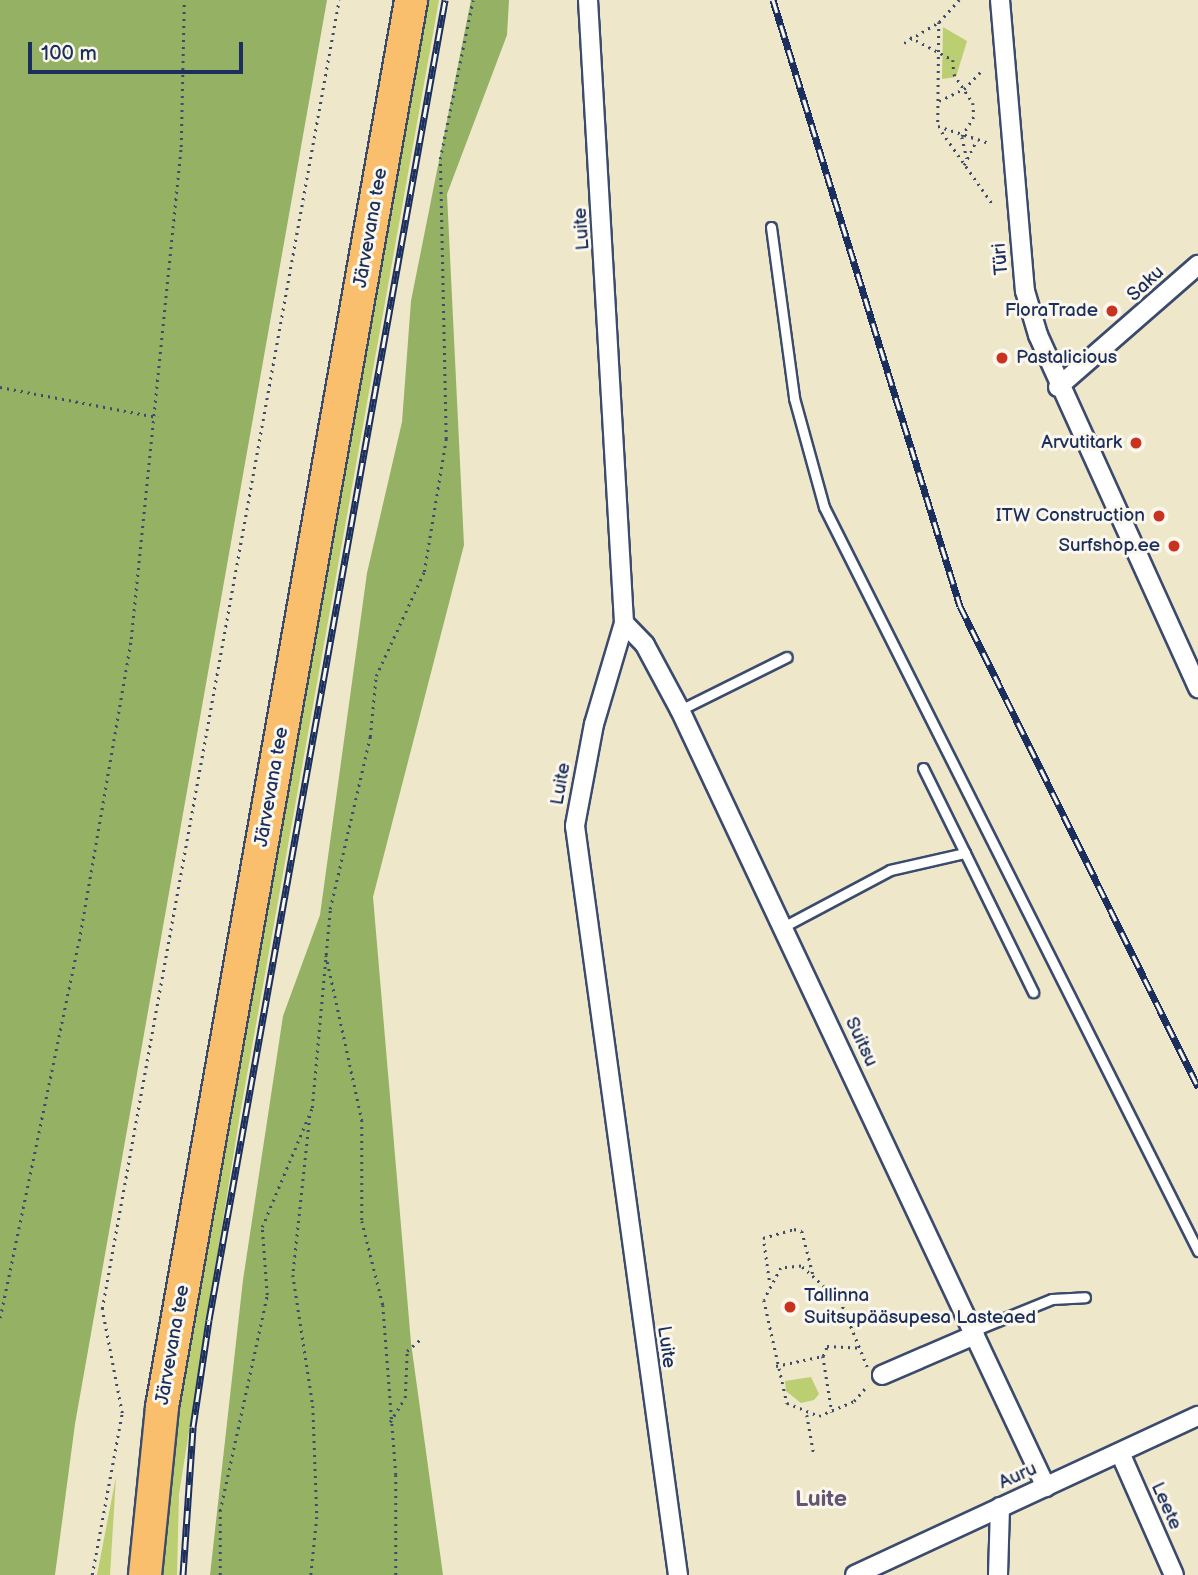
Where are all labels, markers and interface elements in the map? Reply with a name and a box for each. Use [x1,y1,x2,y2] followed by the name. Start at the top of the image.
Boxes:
[32,28,247,72] scale bar
[41,41,97,66] text: 100 m
[349,166,393,290] street label: Järvevana tee
[569,207,595,251] street label: Luite
[988,242,1014,276] street label: Türi
[1123,261,1169,307] street label: Saku
[1005,300,1098,322] place label: FloraTrade
[1104,303,1120,319] marker: FloraTrade
[1016,347,1117,369] place label: Pastalicious
[994,350,1010,366] marker: Pastalicious
[1041,432,1122,454] place label: Arvutitark
[1128,435,1144,451] marker: Arvutitark
[996,505,1145,527] place label: ITW Construction
[1151,508,1167,524] marker: ITW Construction
[1058,535,1160,557] place label: Surfshop.ee
[1166,538,1182,554] marker: Surfshop.ee
[250,725,294,849] street label: Järvevana tee
[546,761,576,807] street label: Luite
[840,1014,882,1070] street label: Suitsu
[151,1283,195,1407] street label: Järvevana tee
[804,1285,1036,1329] place label: Tallinna Suitsupääsupesa Lasteaed
[782,1299,798,1315] marker: Tallinna Suitsupääsupesa Lasteaed
[652,1324,680,1370] street label: Luite
[995,1458,1041,1494] street label: Auru
[1146,1479,1186,1533] street label: Leete
[795,1485,847,1513] district label: Luite

